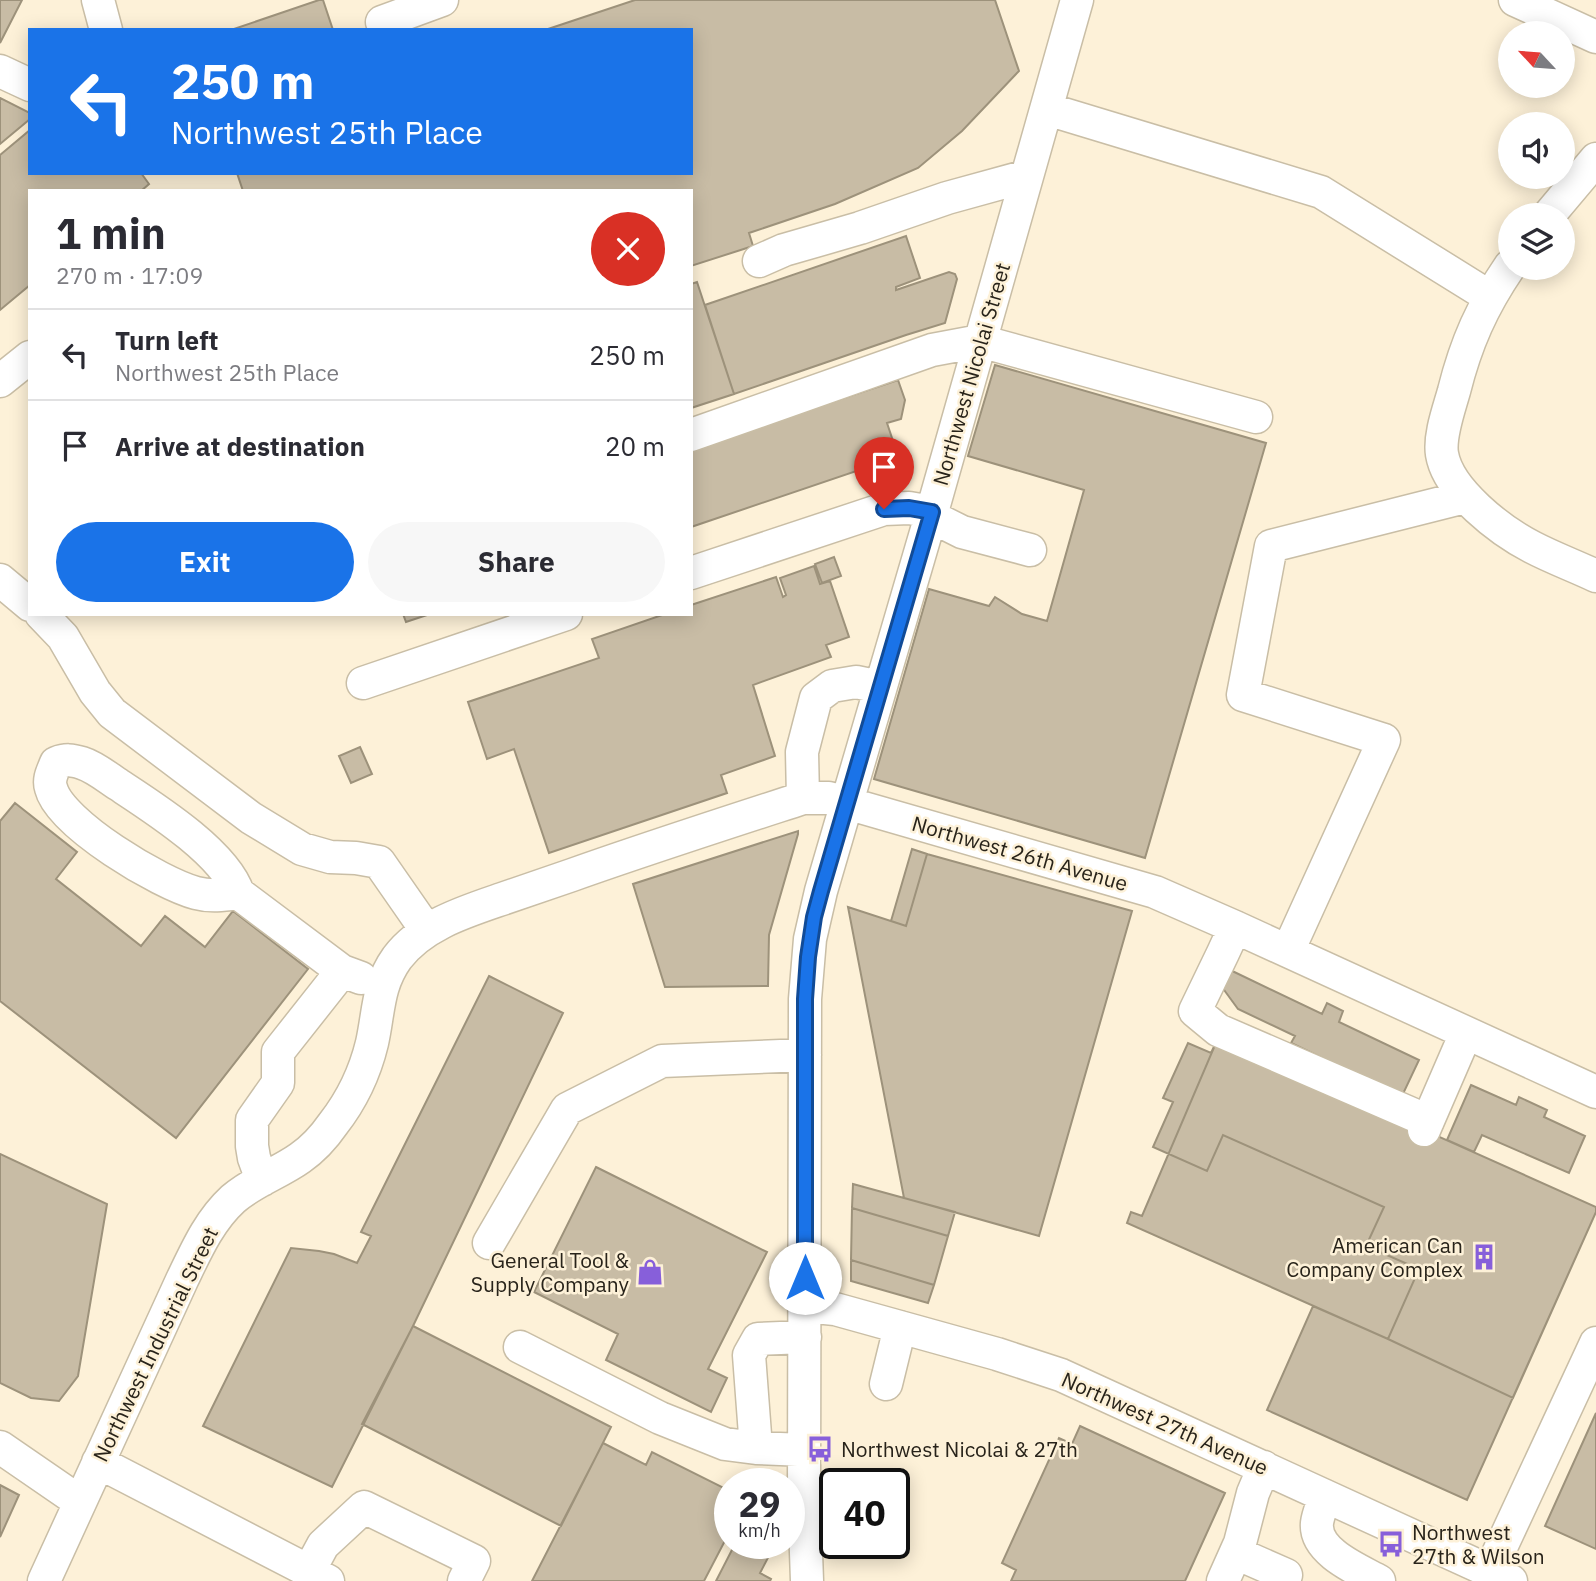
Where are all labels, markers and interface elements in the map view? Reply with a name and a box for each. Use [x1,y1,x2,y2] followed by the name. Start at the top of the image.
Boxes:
[1498,21,1575,98] north arrow
[1498,21,1575,280] map controls
[171,49,315,112] text: 250 m
[56,56,147,147] icon: left
[171,111,483,153] text: Northwest 25th Place
[1498,112,1575,189] button: sound
[1498,203,1575,280] button: layers
[56,206,166,261] text: 1 min
[591,212,665,286] button: close
[926,259,1016,489] street label: Northwest Nicolai Street
[56,260,203,290] text: 270 m · 17:09
[115,323,218,357] text: Turn left
[56,336,94,374] icon: left
[589,338,665,372] text: 250 m
[115,357,339,387] text: Northwest 25th Place
[56,427,94,465] icon: arrive
[115,429,365,463] text: Arrive at destination
[605,429,665,463] text: 20 m
[854,437,914,509] pin
[865,448,903,486] icon: arrive
[56,522,354,602] button: Exit
[368,522,665,602] button: Share
[909,809,1131,897] street label: Northwest 26th Avenue
[86,1222,224,1466] street label: Northwest Industrial Street
[1286,1231,1463,1283] place label: American Can Company Complex
[768,1241,842,1315] position arrow
[1469,1242,1499,1272] building icon: American Can Company Complex
[471,1246,630,1298] place label: General Tool & Supply Company
[635,1257,665,1287] shop icon: General Tool & Supply Company
[1057,1365,1273,1481] street label: Northwest 27th Avenue
[805,1434,835,1464] bus stop icon: Northwest Nicolai & 27th
[841,1435,1078,1463] place label: Northwest Nicolai & 27th
[819,1468,910,1559] speed limit sign: 40
[738,1481,781,1527] text: 29
[1412,1518,1545,1570] place label: Northwest 27th & Wilson
[738,1519,781,1542] text: km/h
[1376,1529,1406,1559] bus stop icon: Northwest 27th & Wilson

